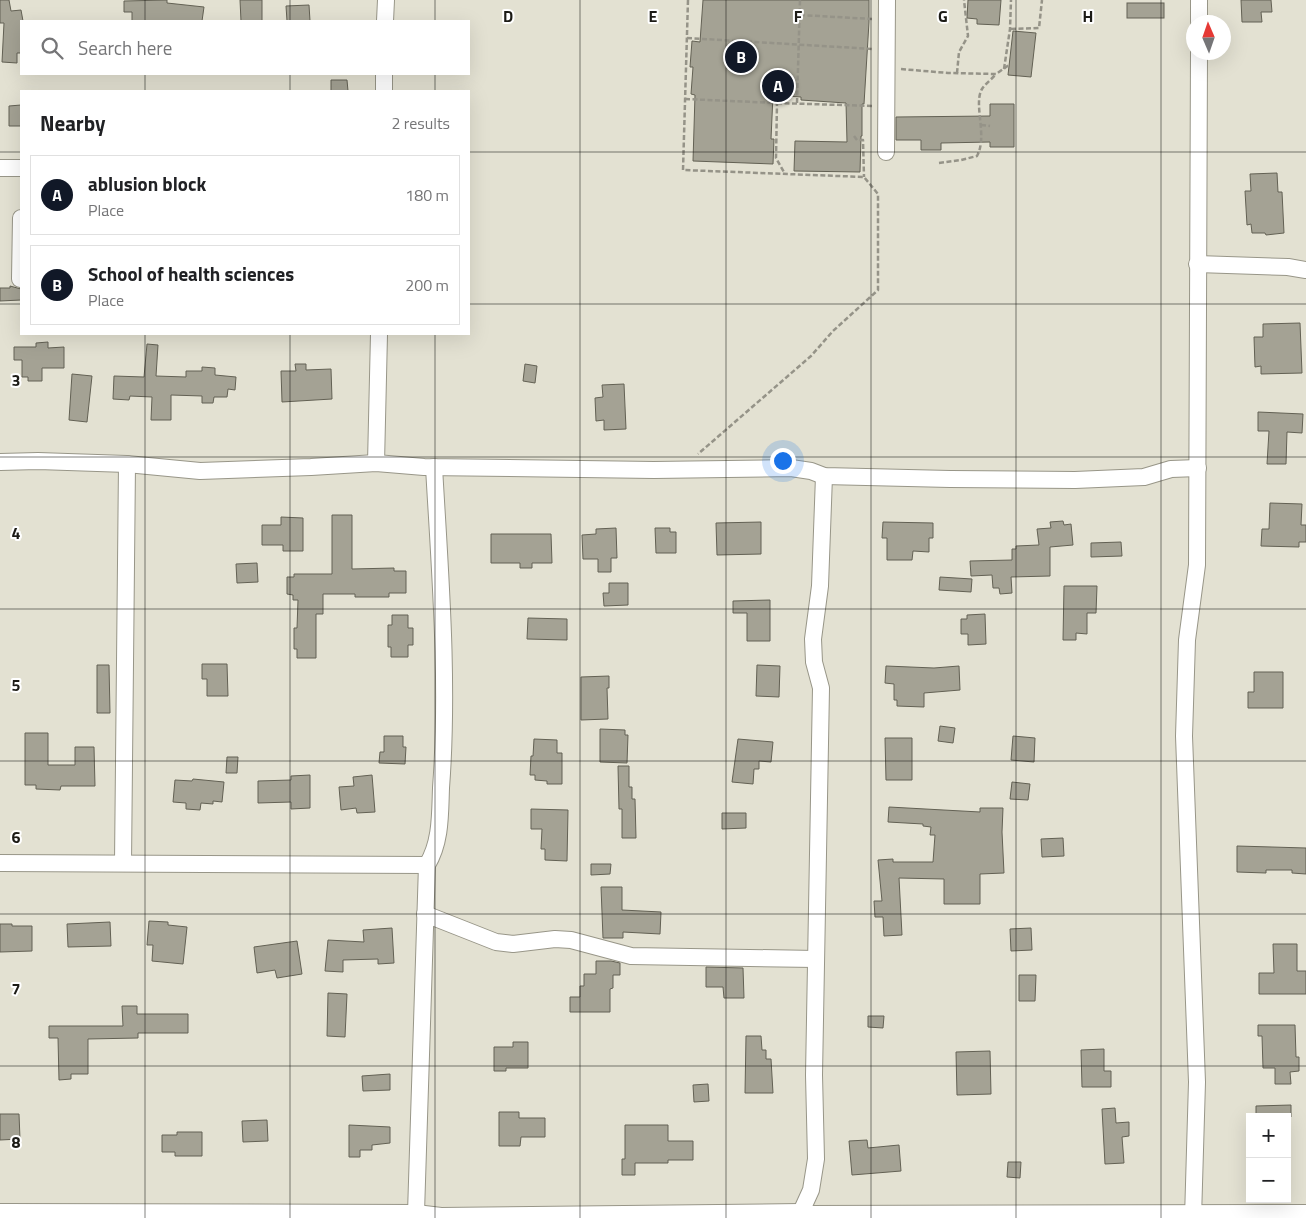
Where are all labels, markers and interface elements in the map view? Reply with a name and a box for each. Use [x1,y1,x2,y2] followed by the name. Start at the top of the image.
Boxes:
[503,4,513,28] text: D
[649,4,658,28] text: E
[794,4,803,28] text: F
[938,4,948,28] text: G
[1083,4,1093,28] text: H
[1186,15,1231,60] north arrow
[20,20,470,75] search box
[78,33,172,62] text: Search here
[38,34,66,62] icon: search
[725,38,757,76] pin: B
[762,67,794,105] pin: A
[40,107,105,139] text: Nearby
[391,111,450,135] text: 2 results
[88,169,206,198] text: ablusion block
[52,183,62,207] text: A
[405,183,449,207] text: 180 m
[88,198,124,222] text: Place
[88,259,294,288] text: School of health sciences
[52,273,62,297] text: B
[405,273,449,297] text: 200 m
[88,288,124,312] text: Place
[12,368,20,392] text: 3
[770,448,796,474] your location
[12,521,21,545] text: 4
[12,673,21,697] text: 5
[12,825,21,849] text: 6
[12,977,20,1001] text: 7
[1246,1113,1291,1203] map controls
[1246,1113,1291,1158] button: +
[12,1130,21,1154] text: 8
[1246,1158,1291,1203] button: −

